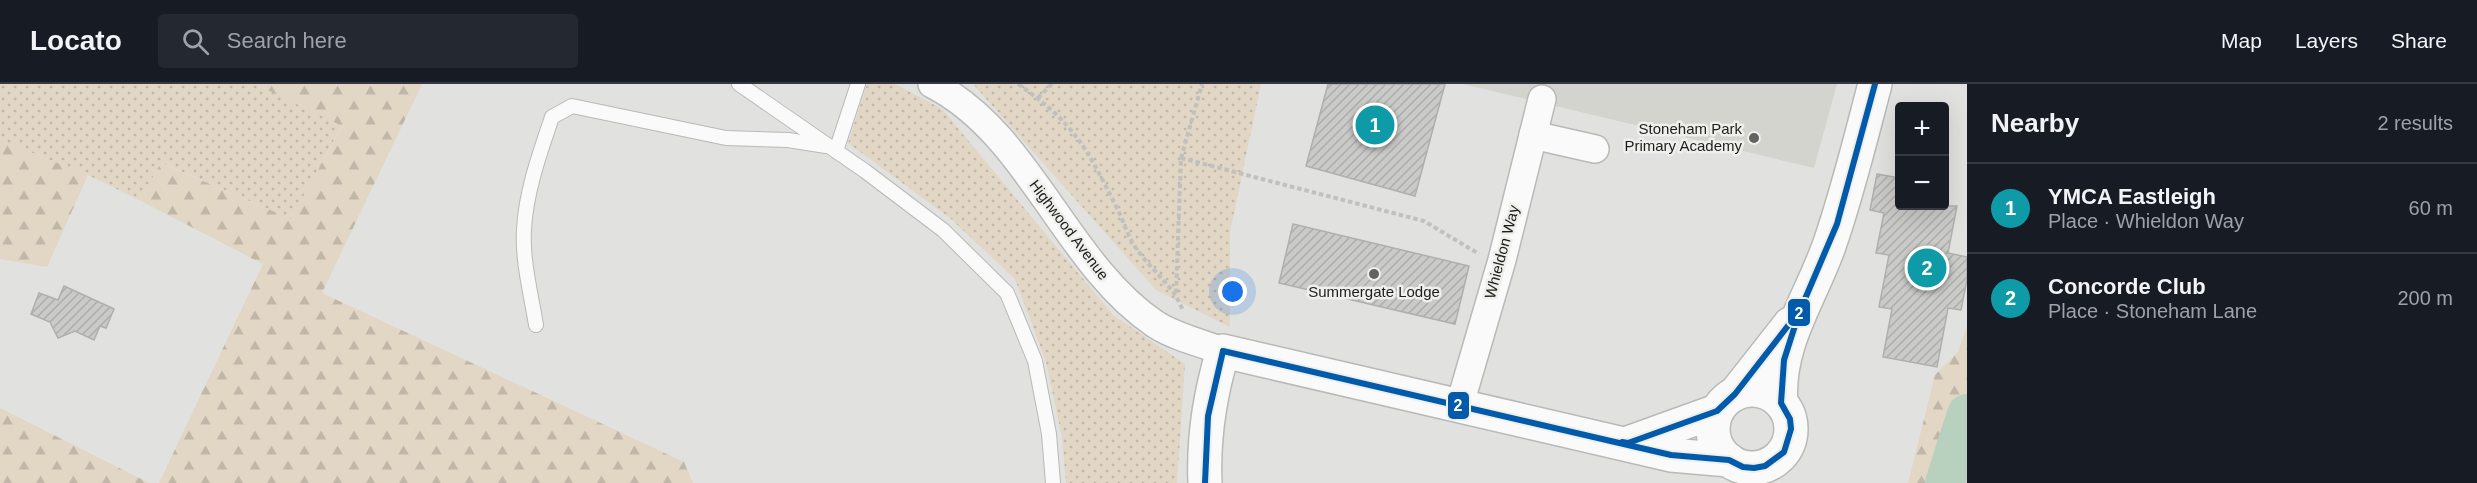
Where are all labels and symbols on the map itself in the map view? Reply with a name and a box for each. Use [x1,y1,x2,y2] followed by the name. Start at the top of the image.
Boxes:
[1356,102,1394,147] pin: 1
[1624,120,1742,154] place label: Stoneham Park Primary Academy
[1747,131,1761,145] marker: Stoneham Park Primary Academy
[1026,176,1112,283] street label: Highwood Avenue
[1481,203,1522,301] street label: Whieldon Way
[1908,246,1946,291] pin: 2
[1367,267,1381,281] marker: Summergate Lodge
[1218,277,1247,306] your location
[1308,283,1440,300] place label: Summergate Lodge
[1787,298,1811,327] line badge: 2
[1795,305,1804,322] text: 2
[1447,391,1470,420] line badge: 2
[1454,397,1463,414] text: 2

